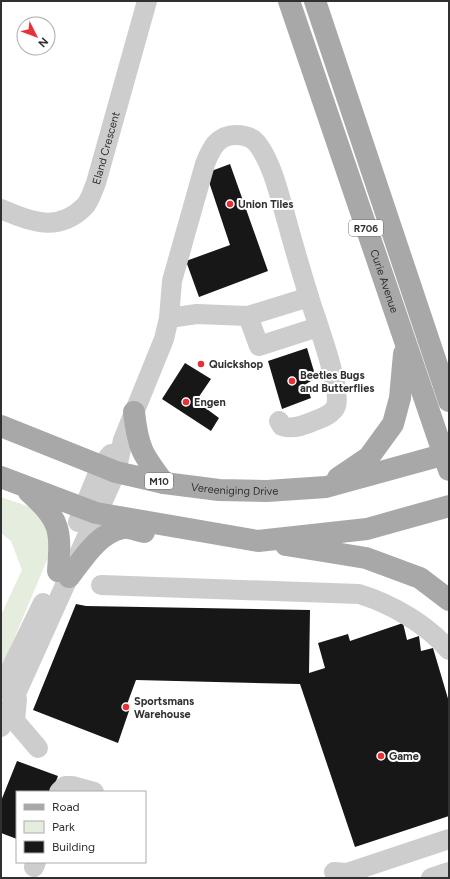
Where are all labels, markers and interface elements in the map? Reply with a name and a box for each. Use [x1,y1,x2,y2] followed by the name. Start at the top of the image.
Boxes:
[16,16,56,56] north arrow
[35,35,51,50] text: N
[90,110,123,186] street label: Eland Crescent
[238,198,293,211] place label: Union Tiles
[225,199,235,209] marker: Union Tiles
[349,220,383,236] road number: R706
[367,248,401,315] street label: Curie Avenue
[209,358,264,371] place label: Quickshop
[196,359,206,369] marker: Quickshop
[300,369,374,395] place label: Beetles Bugs and Butterflies
[287,376,297,386] marker: Beetles Bugs and Butterflies
[194,396,226,409] place label: Engen
[181,397,191,407] marker: Engen
[145,473,173,489] road number: M10
[190,480,279,498] street label: Vereeniging Drive
[134,695,194,721] place label: Sportsmans Warehouse
[121,702,131,712] marker: Sportsmans Warehouse
[389,750,419,763] place label: Game
[376,751,386,761] marker: Game
[16,791,146,863] legend
[52,800,80,814] text: Road
[52,820,75,834] text: Park
[52,840,95,854] text: Building

